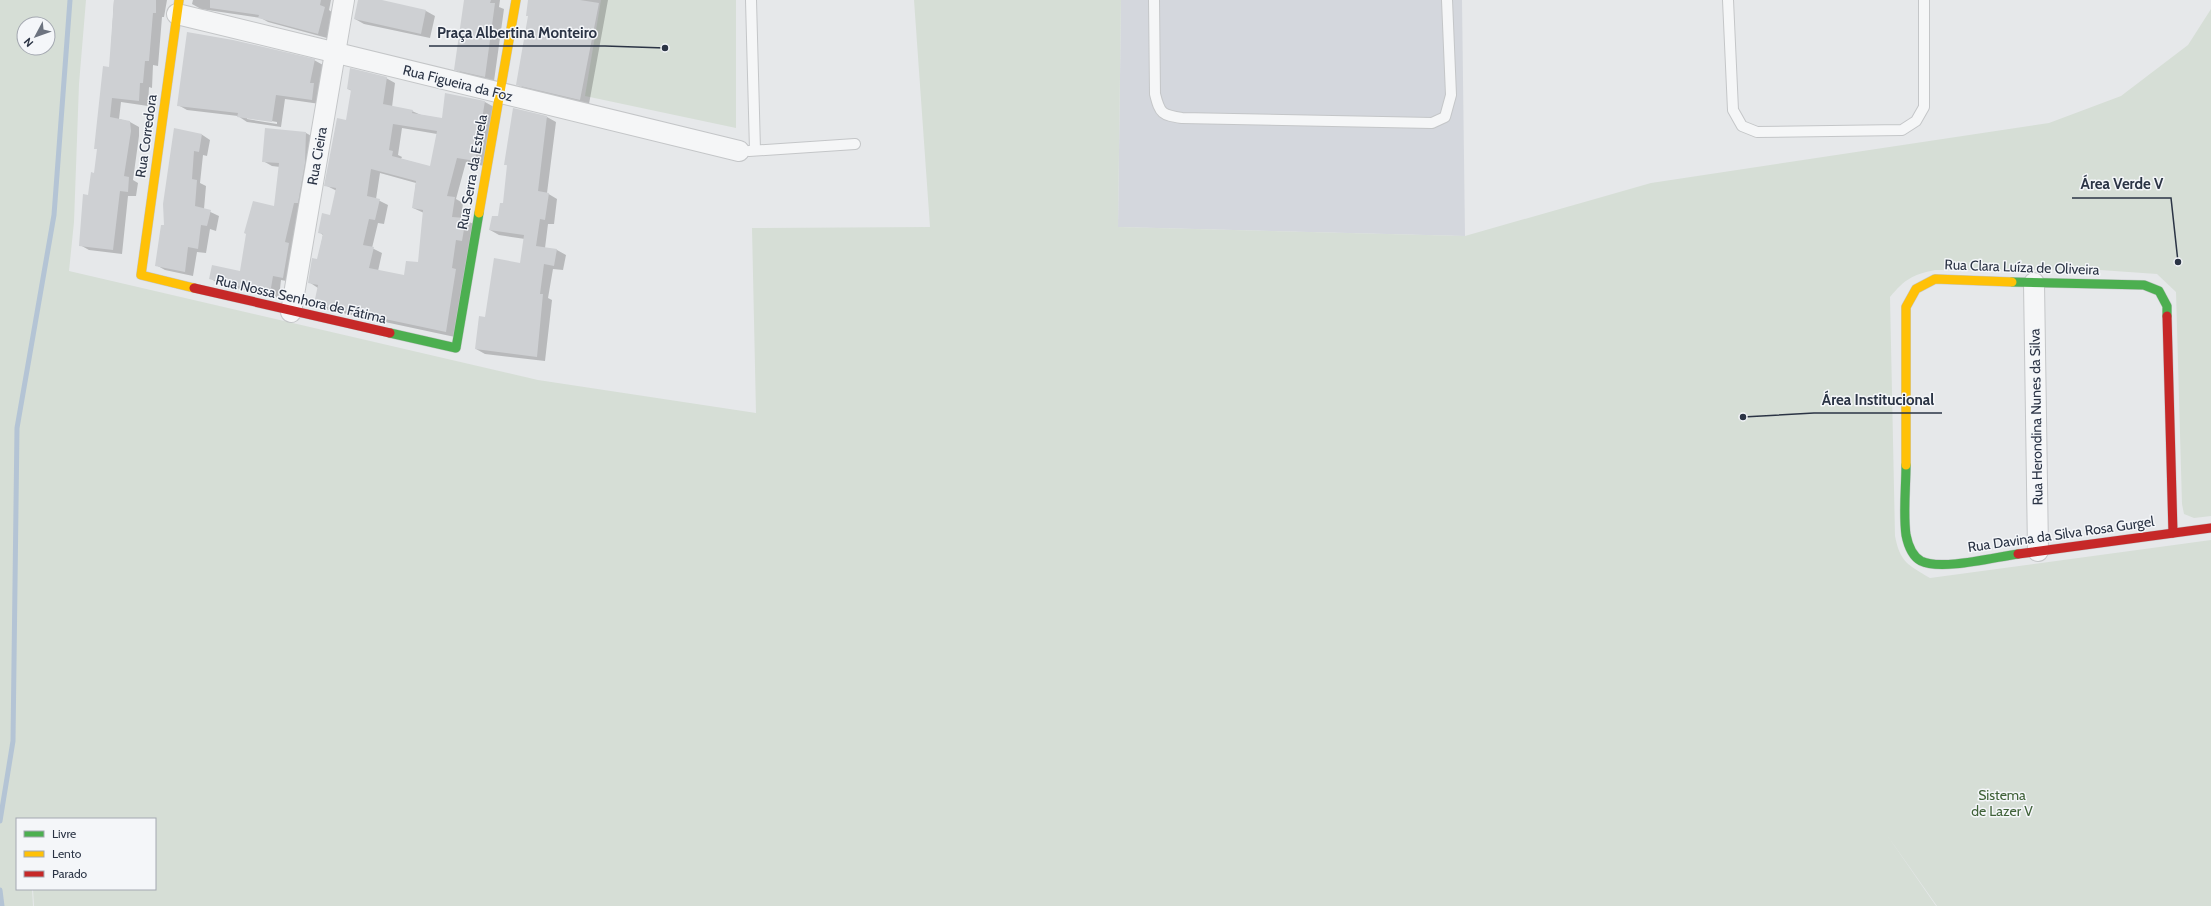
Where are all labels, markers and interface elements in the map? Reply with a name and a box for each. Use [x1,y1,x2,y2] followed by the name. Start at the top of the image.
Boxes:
[16,16,56,56] north arrow
[429,19,605,46] callout: Praça Albertina Monteiro
[437,24,597,42] text: Praça Albertina Monteiro
[21,35,36,50] text: N
[401,61,515,105] street label: Rua Figueira da Foz
[131,93,161,179] street label: Rua Corredora
[453,113,491,231] street label: Rua Serra da Estrela
[303,125,331,186] street label: Rua Cieira
[2072,171,2171,198] callout: Área Verde V
[2081,174,2164,193] text: Área Verde V
[1944,255,2100,279] street label: Rua Clara Luíza de Oliveira
[214,271,388,327] street label: Rua Nossa Senhora de Fátima
[2025,328,2047,506] street label: Rua Herondina Nunes da Silva
[1814,386,1942,413] callout: Área Institucional
[1822,390,1934,409] text: Área Institucional
[1967,512,2156,556] street label: Rua Davina da Silva Rosa Gurgel
[1971,786,2033,820] park label: Sistema de Lazer V
[16,818,156,890] legend
[52,826,76,841] text: Livre
[52,846,82,861] text: Lento
[52,866,88,881] text: Parado

